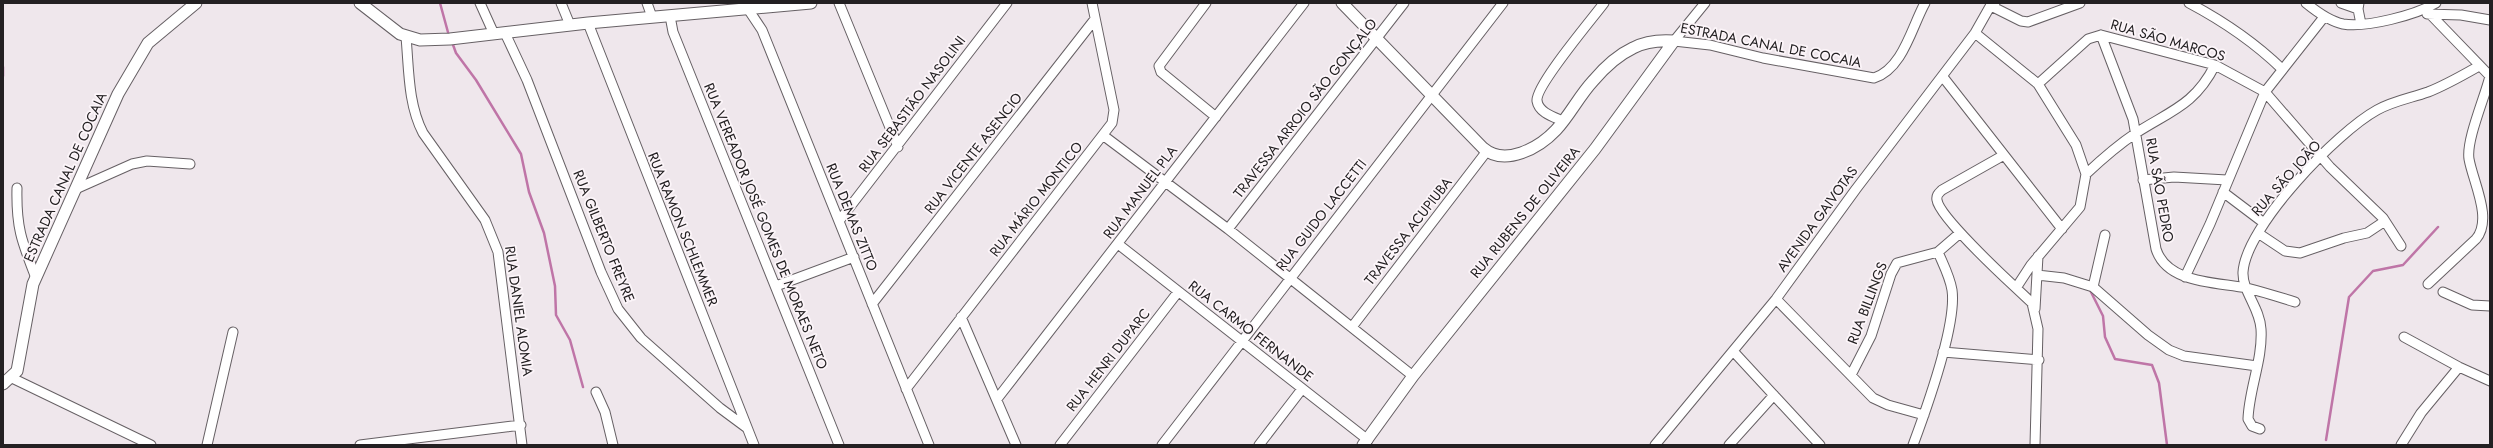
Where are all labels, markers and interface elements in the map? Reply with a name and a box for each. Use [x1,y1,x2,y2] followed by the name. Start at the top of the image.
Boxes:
[1229,14,1381,202] street label: TRAVESSA ARROIO SÃO GONÇALO
[2108,14,2228,66] street label: RUA SÃO MARCOS
[1679,18,1864,73] street label: ESTRADA CANAL DE COCAIA
[854,31,970,177] street label: RUA SEBASTIÃO NASOLINI
[699,80,833,372] street label: RUA VEREADOR JOSÉ GOMES DE MORAES NETO
[18,88,112,265] street label: ESTRADA CANAL DE COCAIA
[919,88,1027,218] street label: RUA VICENTE ASENCIO
[2141,136,2179,244] street label: RUA SÃO PEDRO
[2247,136,2325,220] street label: RUA SÃO JOÃO
[985,137,1087,261] street label: RUA MÁRIO MONTICO
[1098,141,1182,243] street label: RUA MANUEL PLA
[1465,141,1585,282] street label: RUA RUBENS DE OLIVEIRA
[643,149,723,309] street label: RUA RAMON SCHLEMMER
[1271,155,1371,275] street label: RUA GUIDO LACCETTI
[821,160,883,274] street label: RUA DEMAS ZITTO
[1772,162,1862,276] street label: AVENIDA GAIVOTAS
[568,167,640,305] street label: RUA GILBERTO FREYRE
[1360,172,1457,289] street label: TRAVESSA ACUPIUBA
[500,245,538,378] street label: RUA DANIEL ALOMIA
[1842,259,1892,347] street label: RUA BILLINGS
[1184,276,1318,386] street label: RUA CARMO FERNANDE
[1061,304,1155,416] street label: RUA HENRI DUPARC

